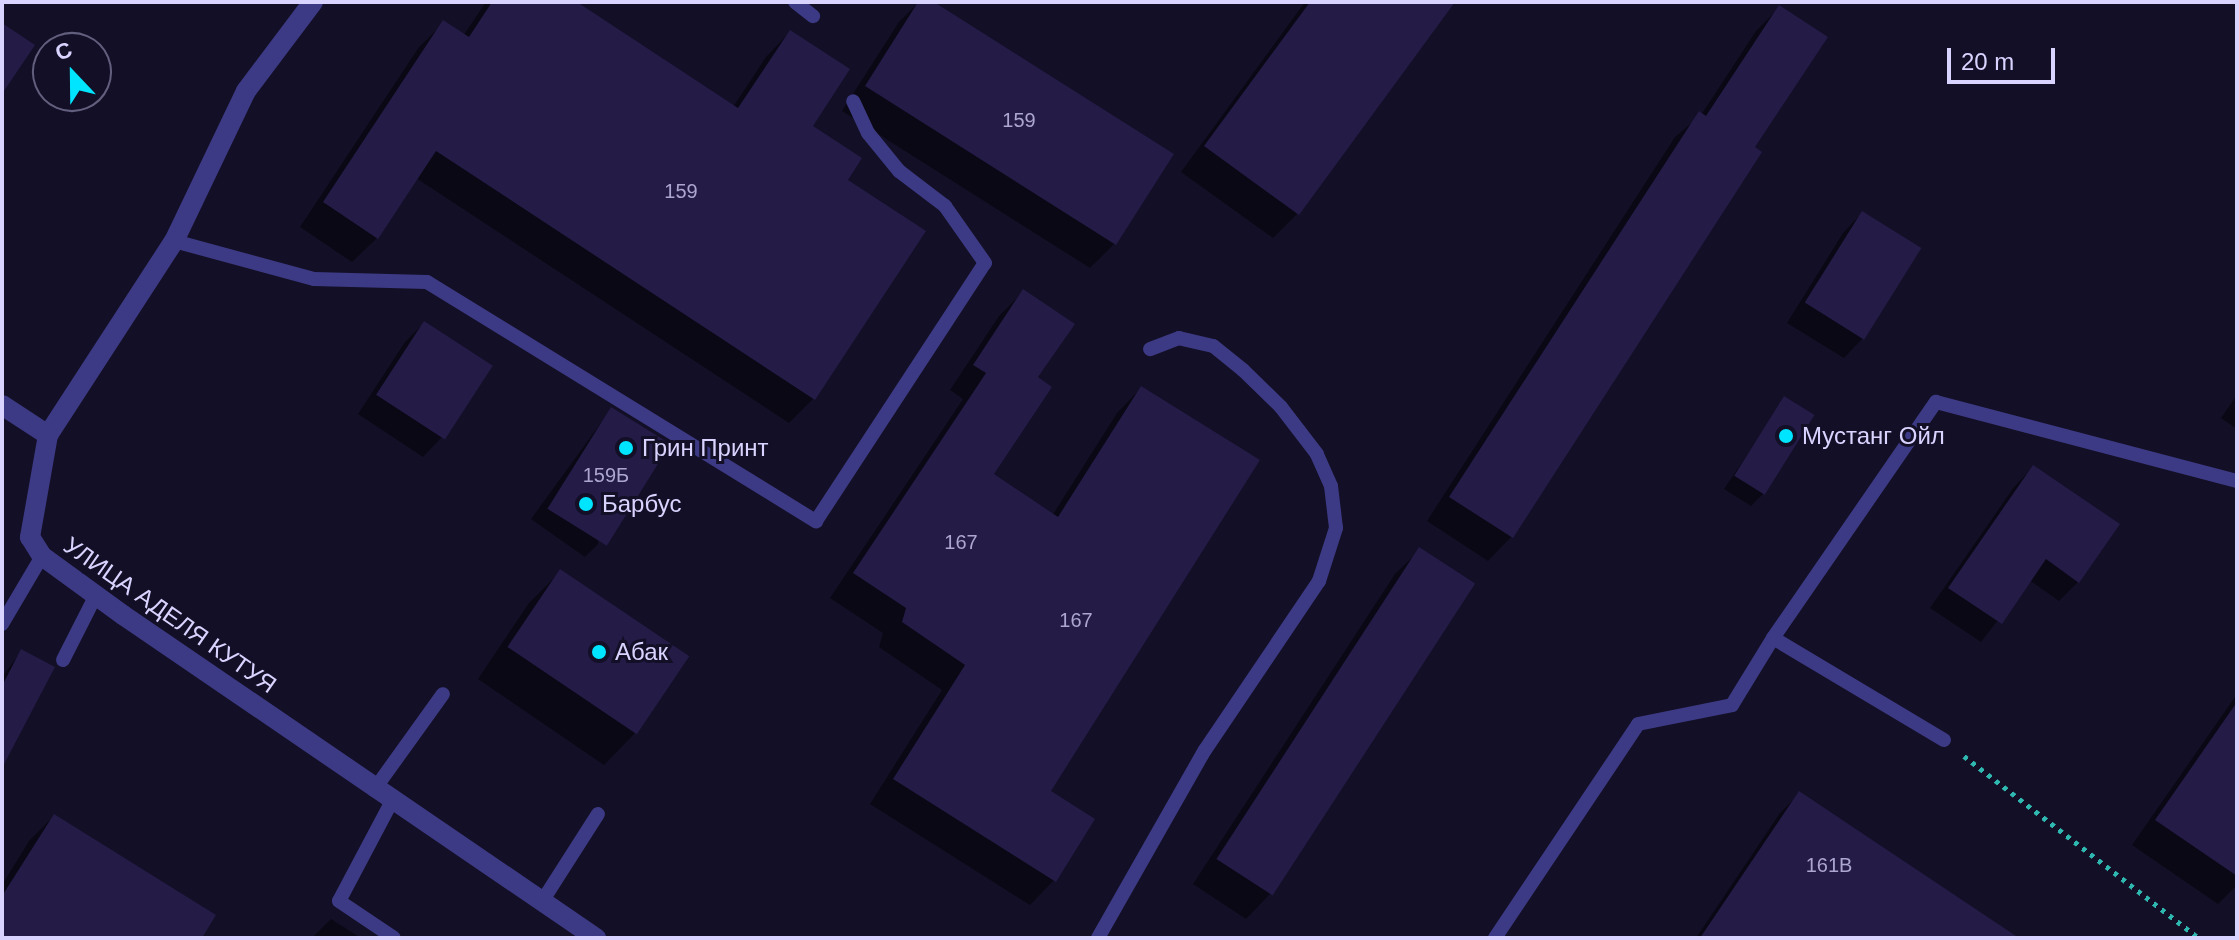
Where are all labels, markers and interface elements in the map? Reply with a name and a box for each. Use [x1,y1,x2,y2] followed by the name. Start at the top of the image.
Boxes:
[32,32,112,112] north arrow
[1951,32,2059,82] scale bar
[52,37,76,66] text: С
[1961,48,2014,75] text: 20 m
[1002,108,1036,132] house number: 159
[664,179,698,203] house number: 159
[1802,422,1945,450] place label: Мустанг Ойл
[1777,427,1795,445] marker: Мустанг Ойл
[642,434,769,462] place label: Грин Принт
[617,439,635,457] marker: Грин Принт
[583,463,629,487] house number: 159Б
[602,490,681,518] place label: Барбус
[577,495,595,513] marker: Барбус
[944,530,978,554] house number: 167
[58,531,282,699] street label: УЛИЦА АДЕЛЯ КУТУЯ
[1059,608,1093,632] house number: 167
[615,638,668,666] place label: Абак
[590,643,608,661] marker: Абак
[1806,853,1852,877] house number: 161В

